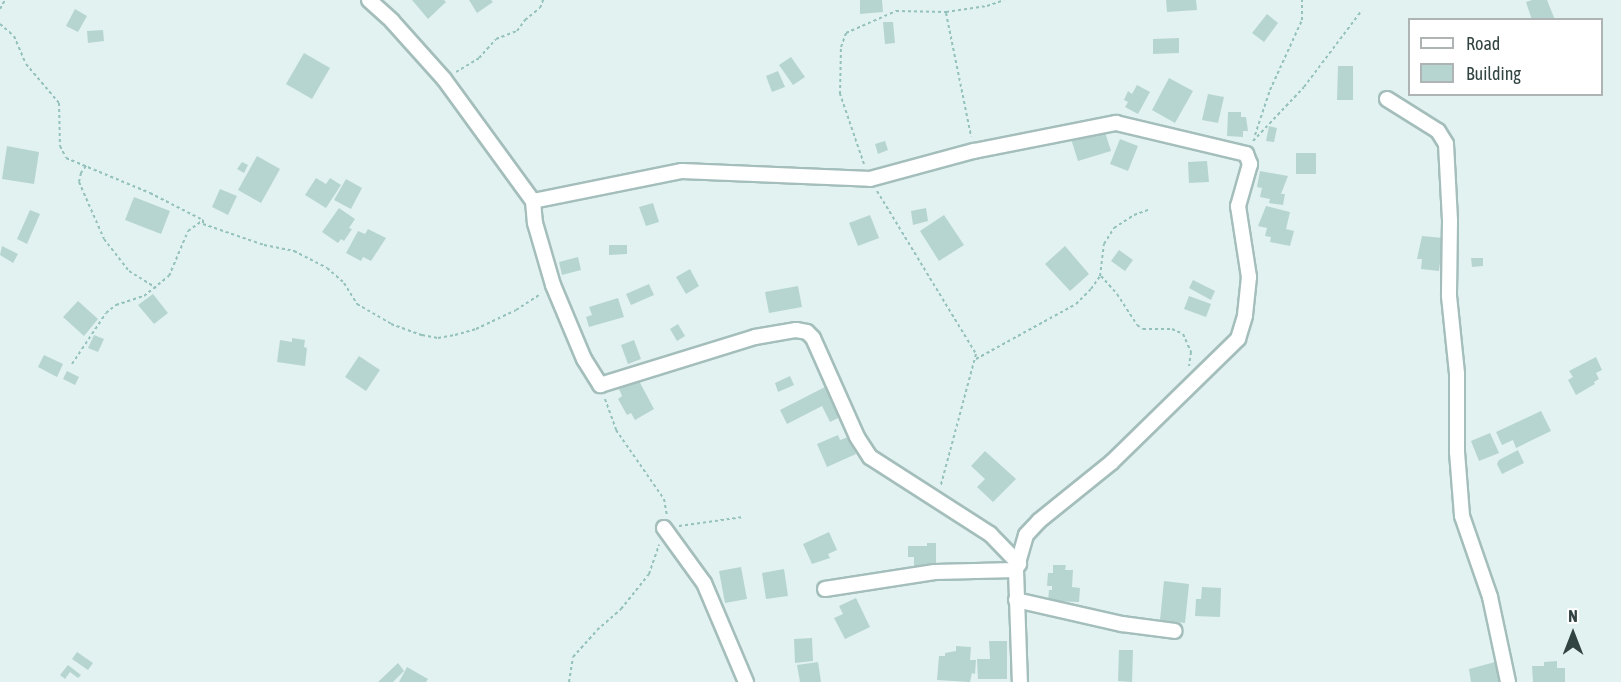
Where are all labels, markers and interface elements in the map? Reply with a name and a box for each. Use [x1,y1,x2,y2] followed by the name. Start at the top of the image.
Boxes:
[1408,18,1603,96] legend
[1466,33,1500,54] text: Road
[1466,63,1521,84] text: Building
[1543,604,1603,664] north arrow
[1568,607,1578,625] text: N

